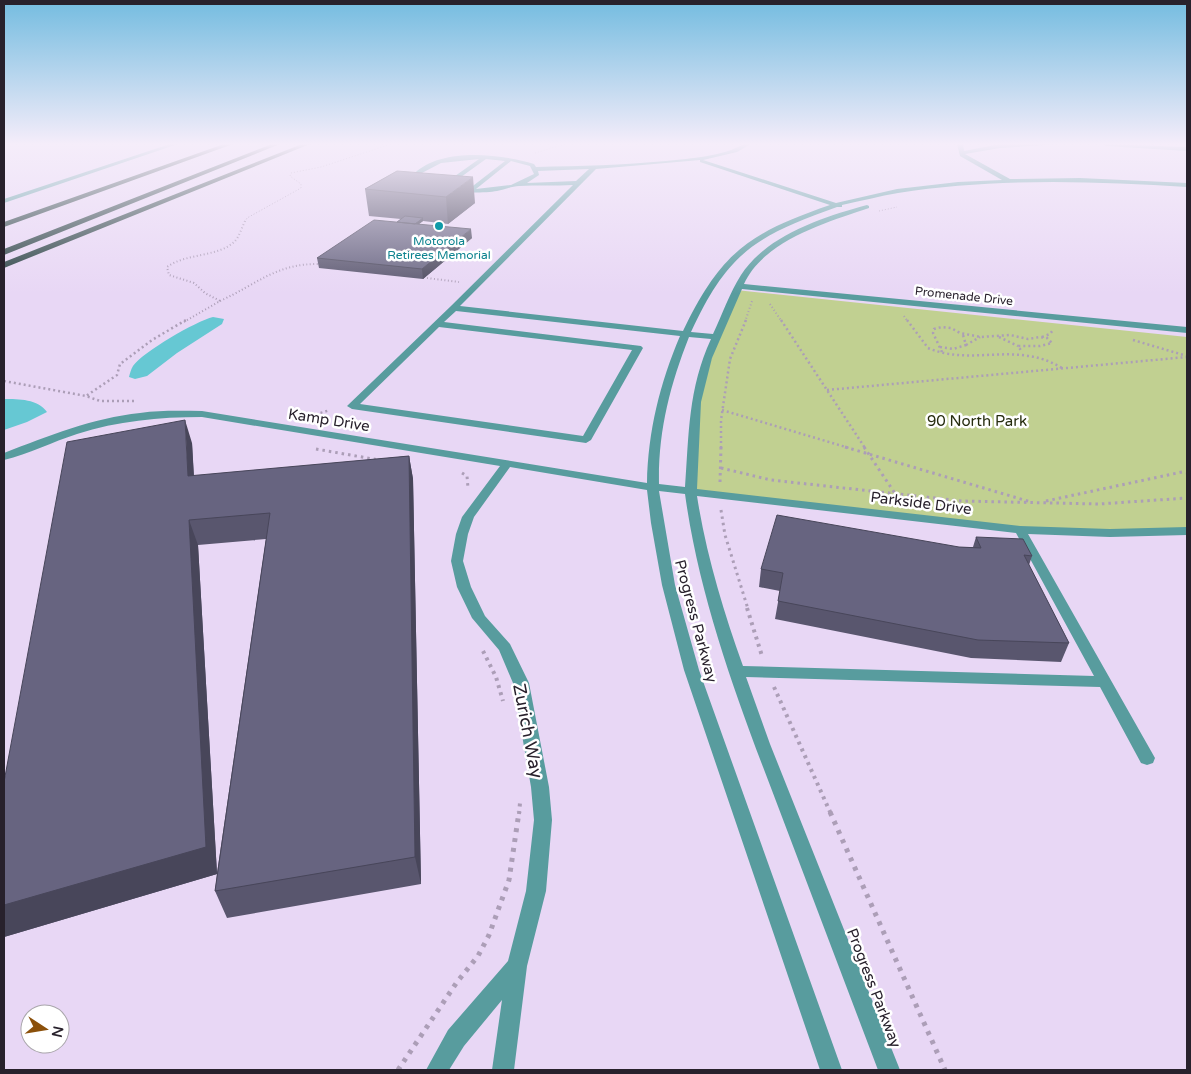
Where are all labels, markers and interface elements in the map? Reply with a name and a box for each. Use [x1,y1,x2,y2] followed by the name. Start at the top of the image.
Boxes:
[433,220,445,232] marker: Motorola Retirees Memorial
[387,234,491,262] place label: Motorola Retirees Memorial
[914,284,1014,308] street label: Promenade Drive
[287,405,371,435] street label: Kamp Drive
[927,412,1027,430] park label: 90 North Park
[869,488,973,518] street label: Parkside Drive
[671,558,721,684] street label: Progress Parkway
[508,682,548,781] street label: Zurich Way
[843,926,905,1050] street label: Progress Parkway
[20,1004,70,1054] north arrow
[48,1024,67,1039] text: N

